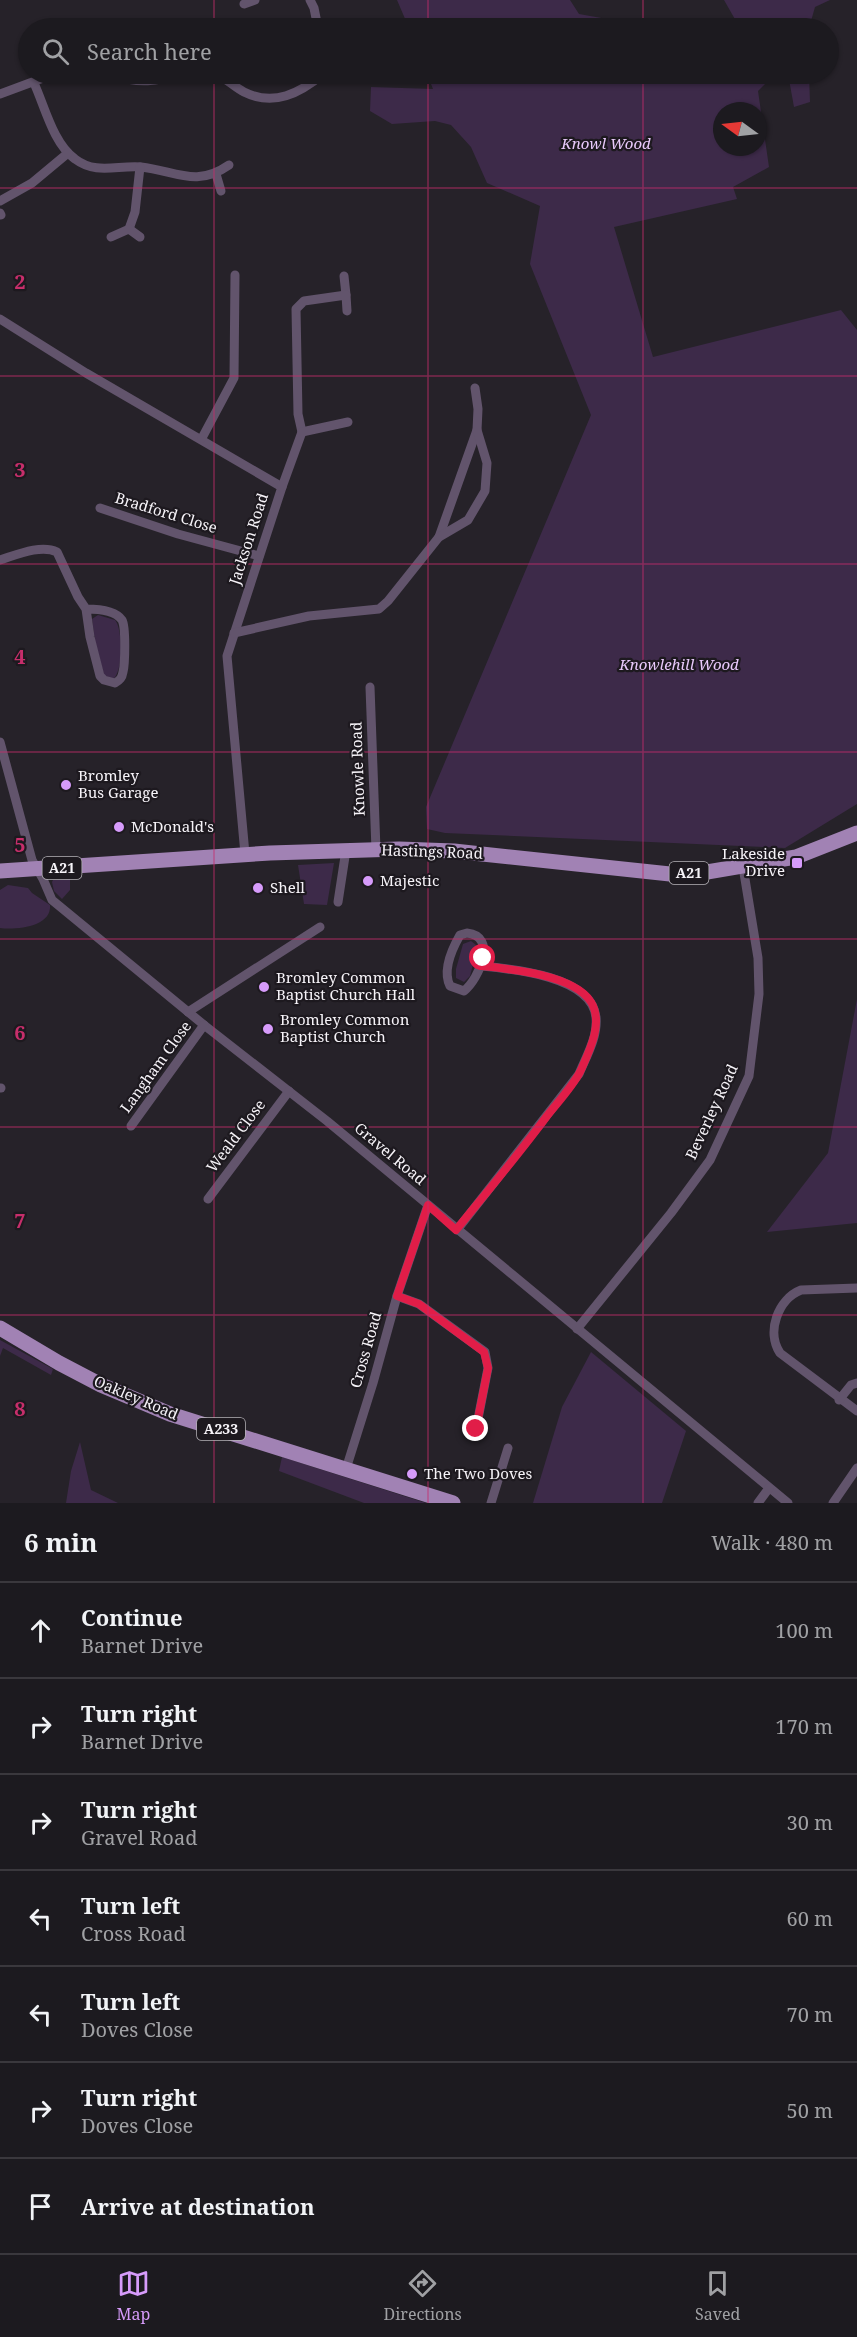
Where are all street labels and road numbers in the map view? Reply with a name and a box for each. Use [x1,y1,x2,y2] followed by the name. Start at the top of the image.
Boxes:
[113,487,220,537] street label: Bradford Close
[224,490,272,588] street label: Jackson Road
[345,721,369,817] street label: Knowle Road
[381,839,483,863] street label: Hastings Road
[42,857,82,879] road number: A21
[670,862,708,884] road number: A21
[115,1016,195,1116] street label: Langham Close
[680,1061,742,1162] street label: Beverley Road
[201,1095,269,1176] street label: Weald Close
[351,1118,431,1189] street label: Gravel Road
[345,1309,385,1390] street label: Cross Road
[91,1370,182,1424] street label: Oakley Road
[197,1418,245,1440] road number: A233

